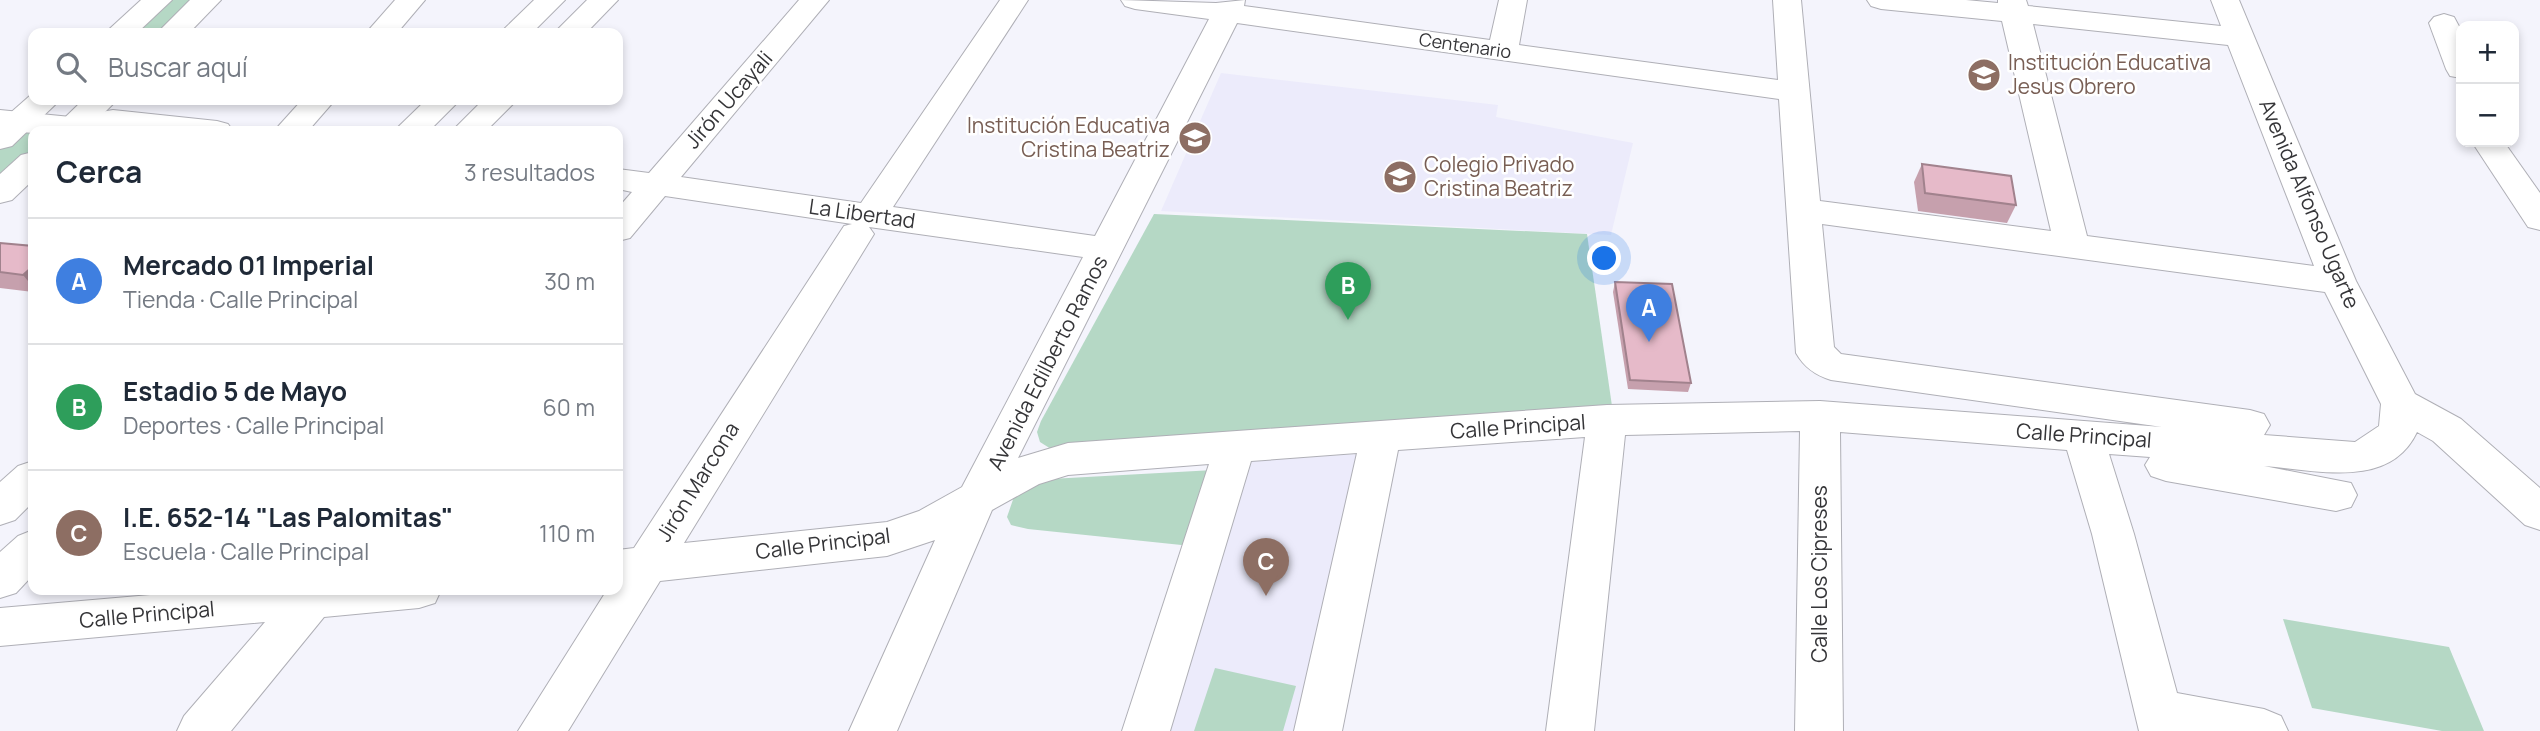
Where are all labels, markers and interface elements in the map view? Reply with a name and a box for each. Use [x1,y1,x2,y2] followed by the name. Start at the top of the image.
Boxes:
[2456,21,2519,147] map controls
[2456,21,2519,84] button: +
[1417,27,1513,63] street label: Centenario
[28,28,623,105] search box
[678,45,778,154] street label: Jirón Ucayali
[52,48,90,86] icon: search
[2008,48,2211,100] place label: Institución Educativa Jesus Obrero
[108,49,248,85] text: Buscar aquí
[1965,56,2003,94] school or university icon: Institución Educativa Jesus Obrero
[2456,84,2519,147] button: −
[2253,95,2367,313] street label: Avenida Alfonso Ugarte
[967,111,1170,163] place label: Institución Educativa Cristina Beatriz
[1176,119,1214,157] school or university icon: Institución Educativa Cristina Beatriz
[1424,150,1574,202] place label: Colegio Privado Cristina Beatriz
[56,151,142,192] text: Cerca
[464,156,595,188] text: 3 resultados
[1381,158,1419,196] school or university icon: Colegio Privado Cristina Beatriz
[807,192,917,234] street label: La Libertad
[1587,241,1621,275] your location
[123,247,374,283] text: Mercado 01 Imperial
[981,250,1113,475] street label: Avenida Edilberto Ramos
[1325,262,1371,320] pin: B
[71,265,87,297] text: A
[544,265,595,297] text: 30 m
[123,283,358,315] text: Tienda · Calle Principal
[1626,284,1672,342] pin: A
[123,373,347,409] text: Estadio 5 de Mayo
[72,391,86,423] text: B
[543,391,595,423] text: 60 m
[1449,407,1587,445] street label: Calle Principal
[123,409,384,441] text: Deportes · Calle Principal
[2015,416,2153,454] street label: Calle Principal
[649,417,745,546] street label: Jirón Marcona
[1805,485,1833,663] street label: Calle Los Cipreses
[123,499,453,535] text: I.E. 652-14 "Las Palomitas"
[71,517,88,549] text: C
[539,517,595,549] text: 110 m
[754,521,892,565] street label: Calle Principal
[123,535,369,567] text: Escuela · Calle Principal
[1243,538,1289,596] pin: C
[78,594,216,634] street label: Calle Principal

